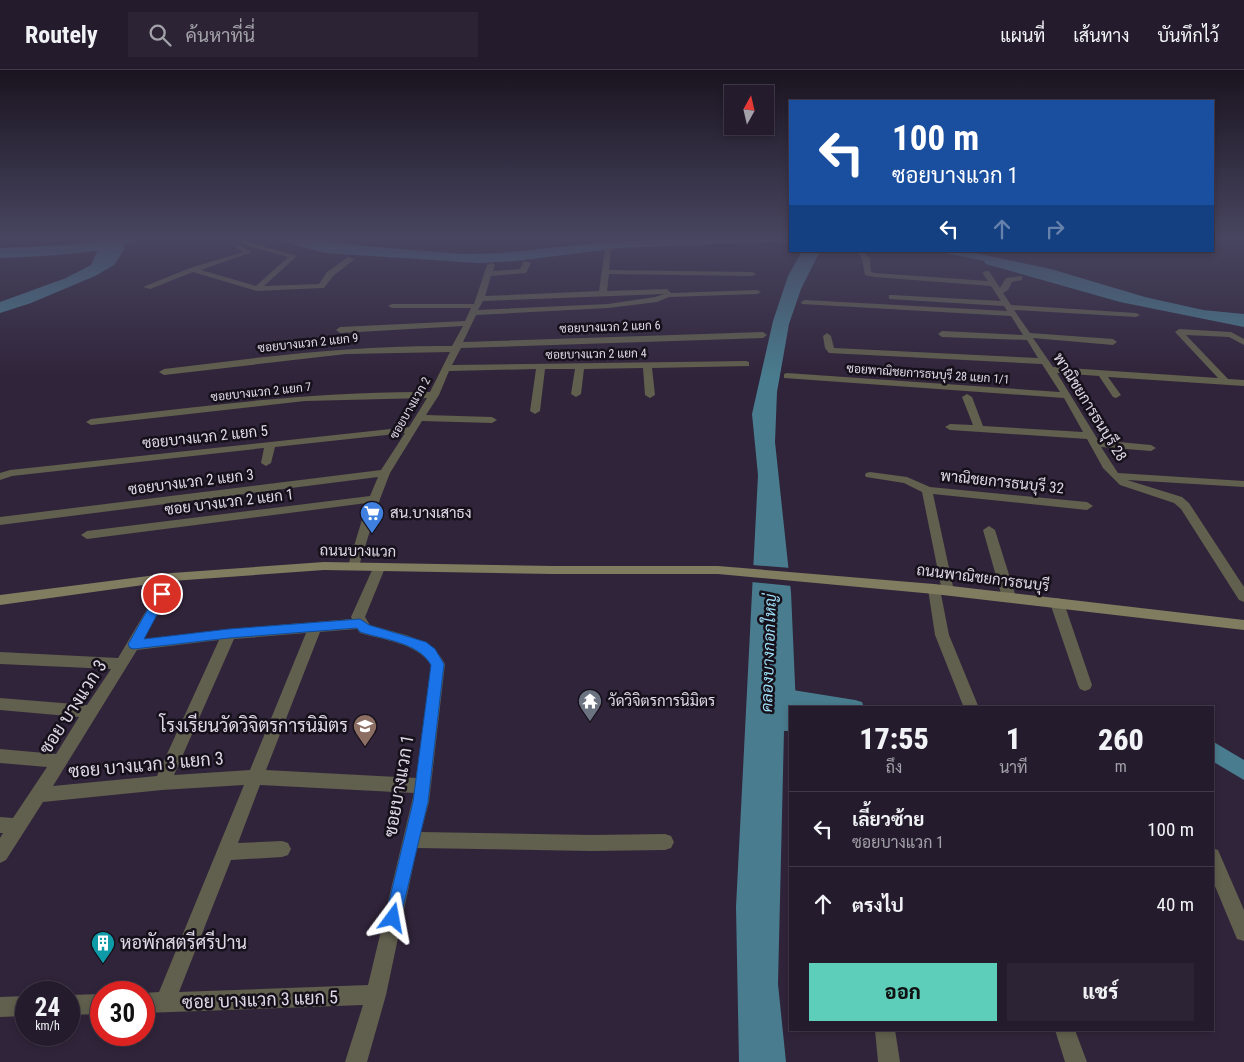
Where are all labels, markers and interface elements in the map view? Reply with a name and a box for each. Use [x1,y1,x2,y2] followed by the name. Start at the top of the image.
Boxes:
[128,12,478,57] search box
[25,21,98,49] text: Routely
[146,21,174,49] icon: search
[186,24,255,47] text: ค้นหาที่นี่
[1000,25,1045,46] text: แผนที่
[1073,25,1129,46] text: เส้นทาง
[1157,25,1219,46] text: บันทึกไว้
[724,85,774,135] north arrow
[724,85,774,135] map controls
[892,118,979,159] text: 100 m
[809,120,874,185] icon: left
[892,163,1018,188] text: ซอยบางแวก 1
[935,215,963,243] icon: left
[988,215,1016,243] icon: ahead
[1041,215,1069,243] icon: right
[559,318,661,336] street label: ซอยบางแวก 2 แยก 6
[257,331,359,355] street label: ซอยบางแวก 2 แยก 9
[545,346,647,362] street label: ซอยบางแวก 2 แยก 4
[1048,349,1131,466] street label: พาณิชยการธนบุรี 28
[846,360,1010,389] street label: ซอยพาณิชยการธนบุรี 28 แยก 1/1
[387,375,433,441] street label: ซอยบางแวก 2
[210,380,312,404] street label: ซอยบางแวก 2 แยก 7
[141,421,269,453] street label: ซอยบางแวก 2 แยก 5
[127,465,255,499] street label: ซอยบางแวก 2 แยก 3
[939,466,1065,499] street label: พาณิชยการธนบุรี 32
[163,485,295,519] street label: ซอย บางแวก 2 แยก 1
[359,500,385,534] supermarket icon: สน.บางเสาธง
[390,504,472,522] place label: สน.บางเสาธง
[320,541,396,561] street label: ถนนบางแวก
[915,560,1051,597] street label: ถนนพาณิชยการธนบุรี
[141,573,183,615] pin
[148,580,176,608] icon: arrive
[755,592,780,713] water label: คลองบางกอกใหญ่
[34,656,111,758] street label: ซอย บางแวก 3
[577,688,603,722] temple icon: วัดวิจิตรการนิมิตร
[608,692,715,710] place label: วัดวิจิตรการนิมิตร
[159,713,348,736] place label: โรงเรียนวัดวิจิตรการนิมิตร
[352,713,378,747] school or university icon: โรงเรียนวัดวิจิตรการนิมิตร
[859,721,929,756] text: 17:55
[1006,721,1021,756] text: 1
[1098,722,1144,757] text: 260
[379,733,418,839] street label: ซอยบางแวก 1
[67,747,225,782] street label: ซอย บางแวก 3 แยก 3
[1115,757,1127,776] text: m
[886,758,902,777] text: ถึง
[999,758,1028,777] text: นาที
[852,808,924,831] text: เลี้ยวซ้าย
[809,815,837,843] icon: left
[1147,818,1194,841] text: 100 m
[852,833,944,852] text: ซอยบางแวก 1
[809,890,837,918] icon: ahead
[366,891,418,943] position arrow
[1157,893,1194,916] text: 40 m
[852,894,904,917] text: ตรงไป
[90,930,116,964] building icon: หอพักสตรีศรีปาน
[120,930,247,953] place label: หอพักสตรีศรีปาน
[809,963,997,1021] button: ออก
[1007,963,1194,1021] button: แชร์
[90,981,155,1046] speed limit sign: 30
[182,986,338,1013] street label: ซอย บางแวก 3 แยก 5
[35,993,60,1022] text: 24
[35,1019,60,1033] text: km/h

